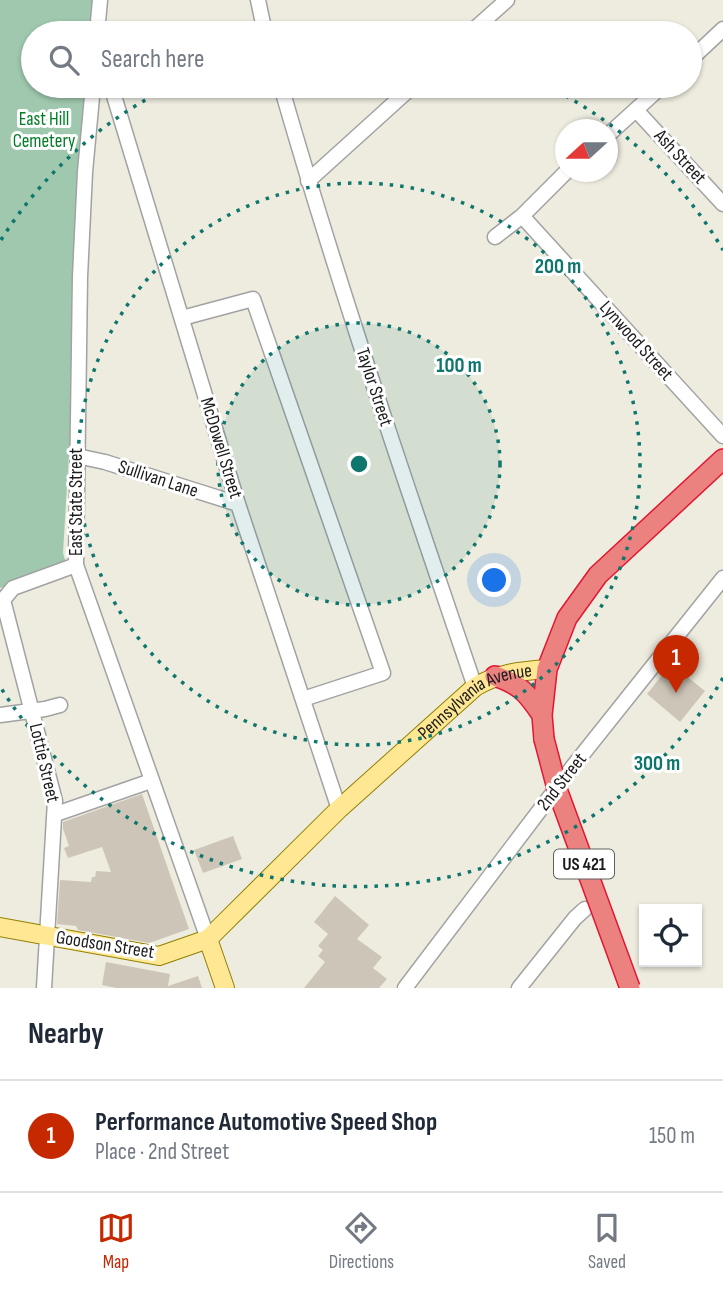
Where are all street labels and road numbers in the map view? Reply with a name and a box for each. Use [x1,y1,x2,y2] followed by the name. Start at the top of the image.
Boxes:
[648,124,711,189] street label: Ash Street
[594,296,678,386] street label: Lynwood Street
[351,345,398,429] street label: Taylor Street
[195,395,247,501] street label: McDowell Street
[65,448,88,556] street label: East State Street
[115,455,201,503] street label: Sullivan Lane
[413,659,533,744] street label: Pennsylvania Avenue
[24,721,64,805] street label: Lottie Street
[532,748,592,815] street label: 2nd Street
[554,850,614,878] road number: US 421
[54,926,156,964] street label: Goodson Street

